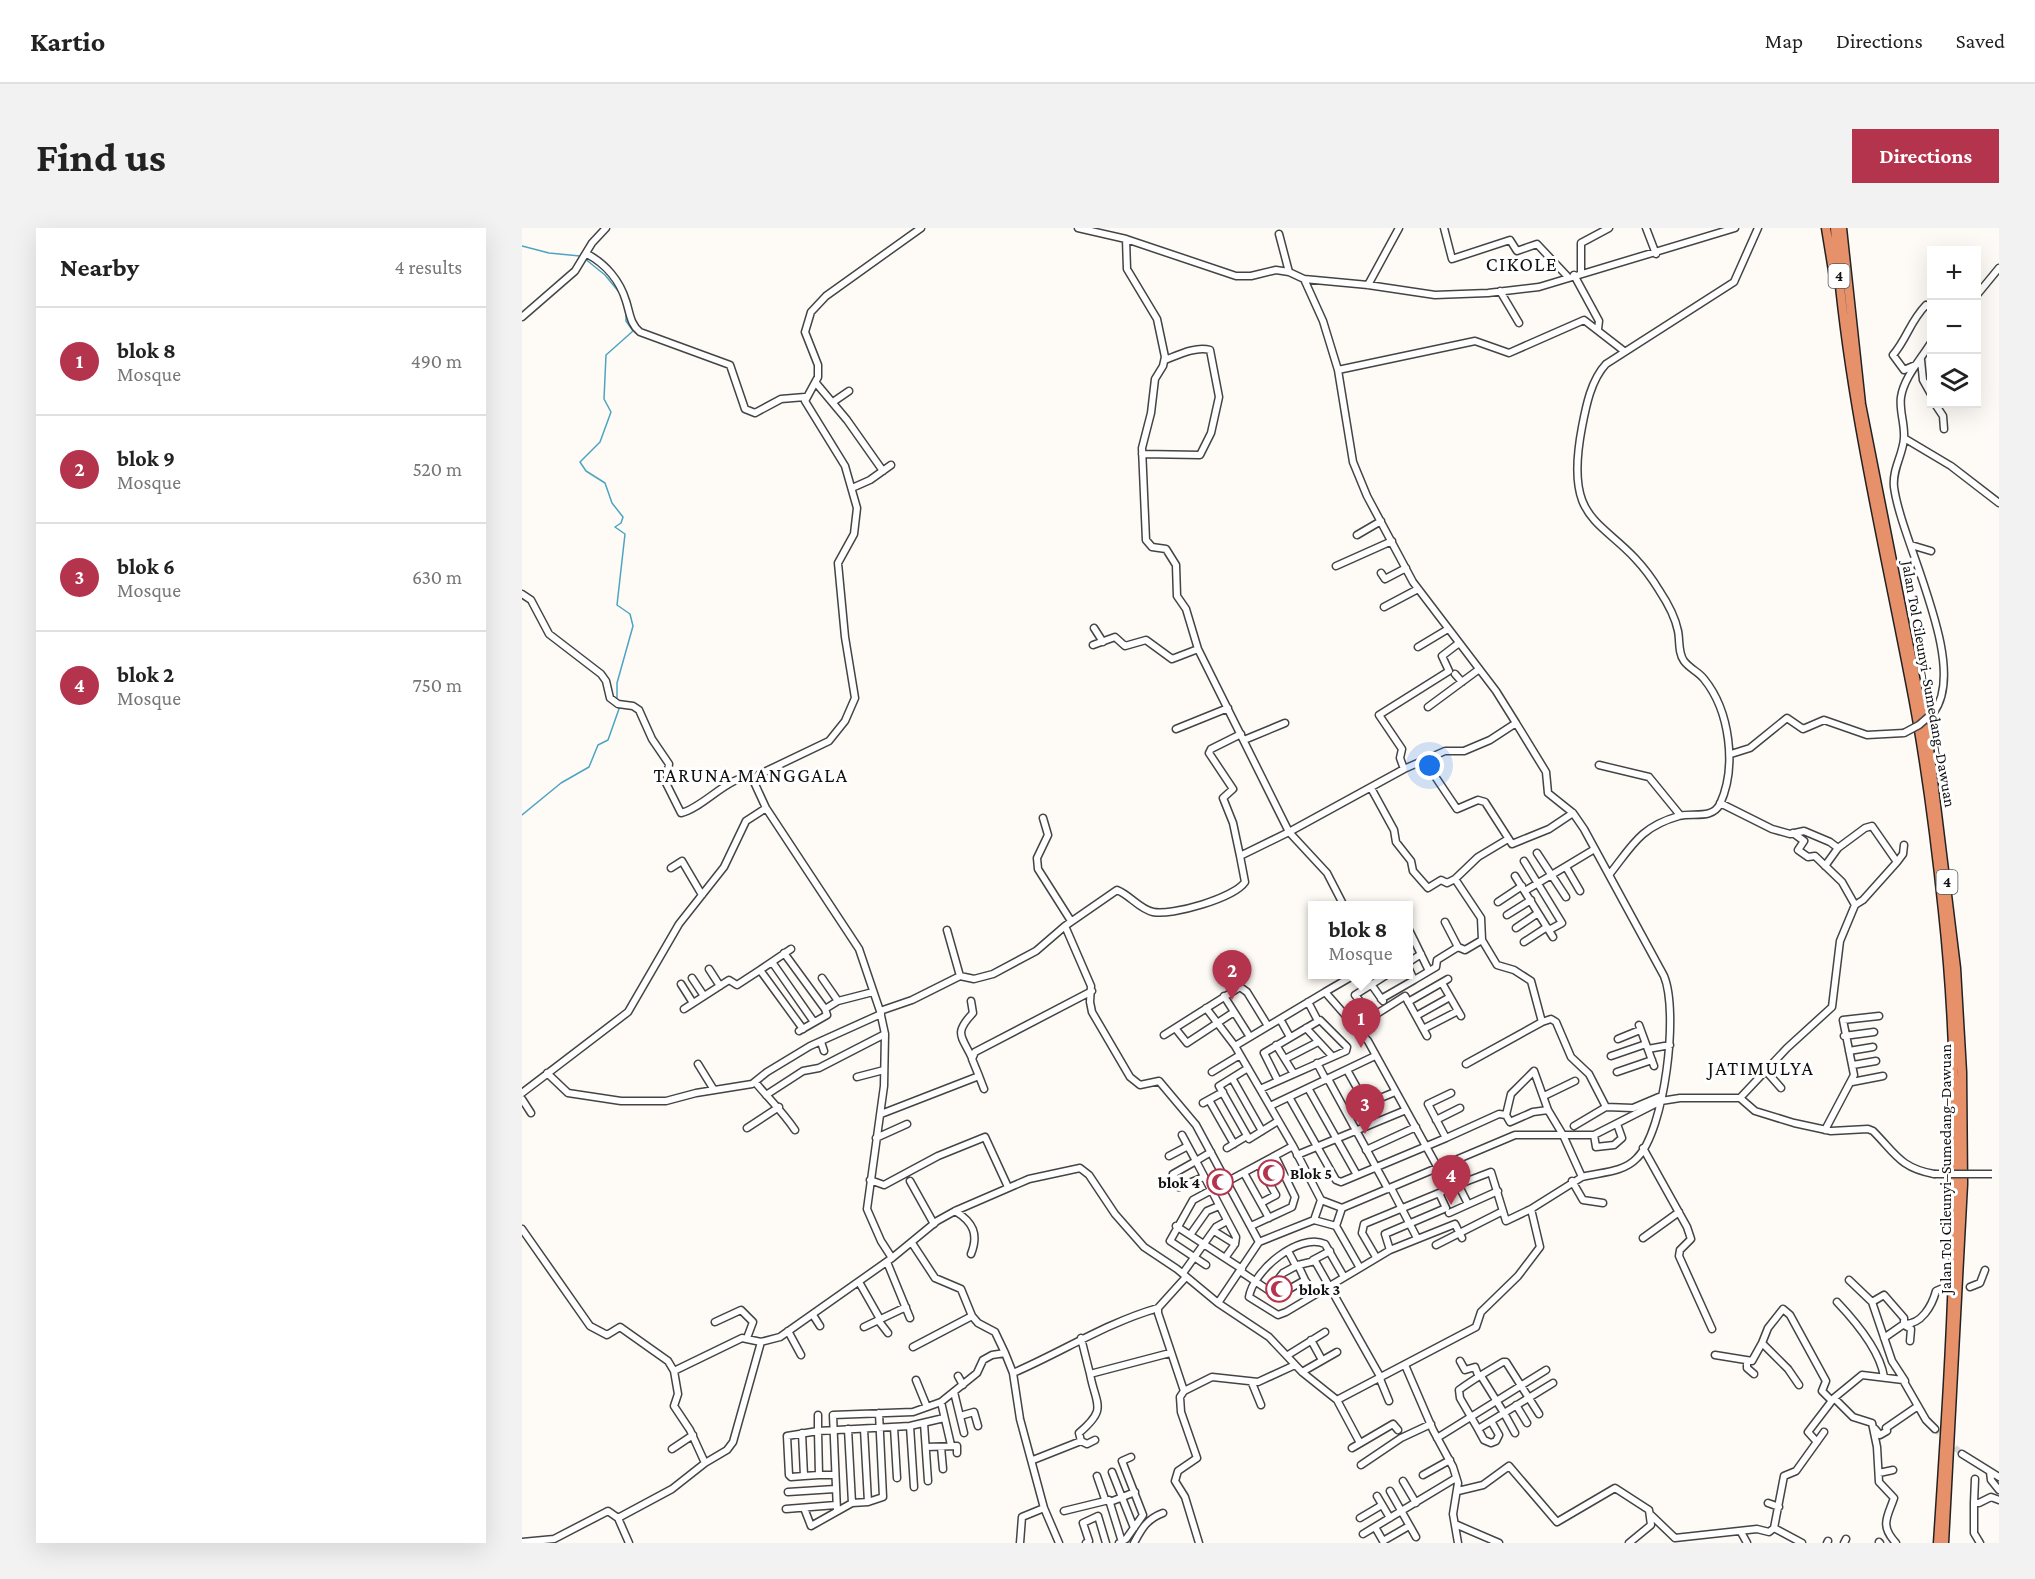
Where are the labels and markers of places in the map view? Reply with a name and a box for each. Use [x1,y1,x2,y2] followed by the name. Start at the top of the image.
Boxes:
[1212,950,1252,1000] pin: 2
[1342,998,1380,1048] pin: 1
[1346,1084,1384,1134] pin: 3
[1432,1156,1470,1205] pin: 4
[1256,1158,1286,1188] mosque icon: Blok 5
[1290,1165,1332,1182] place label: Blok 5
[1205,1167,1235,1197] mosque icon: blok 4
[1157,1174,1200,1191] place label: blok 4
[1264,1274,1294,1304] mosque icon: blok 3
[1298,1281,1340,1298] place label: blok 3

